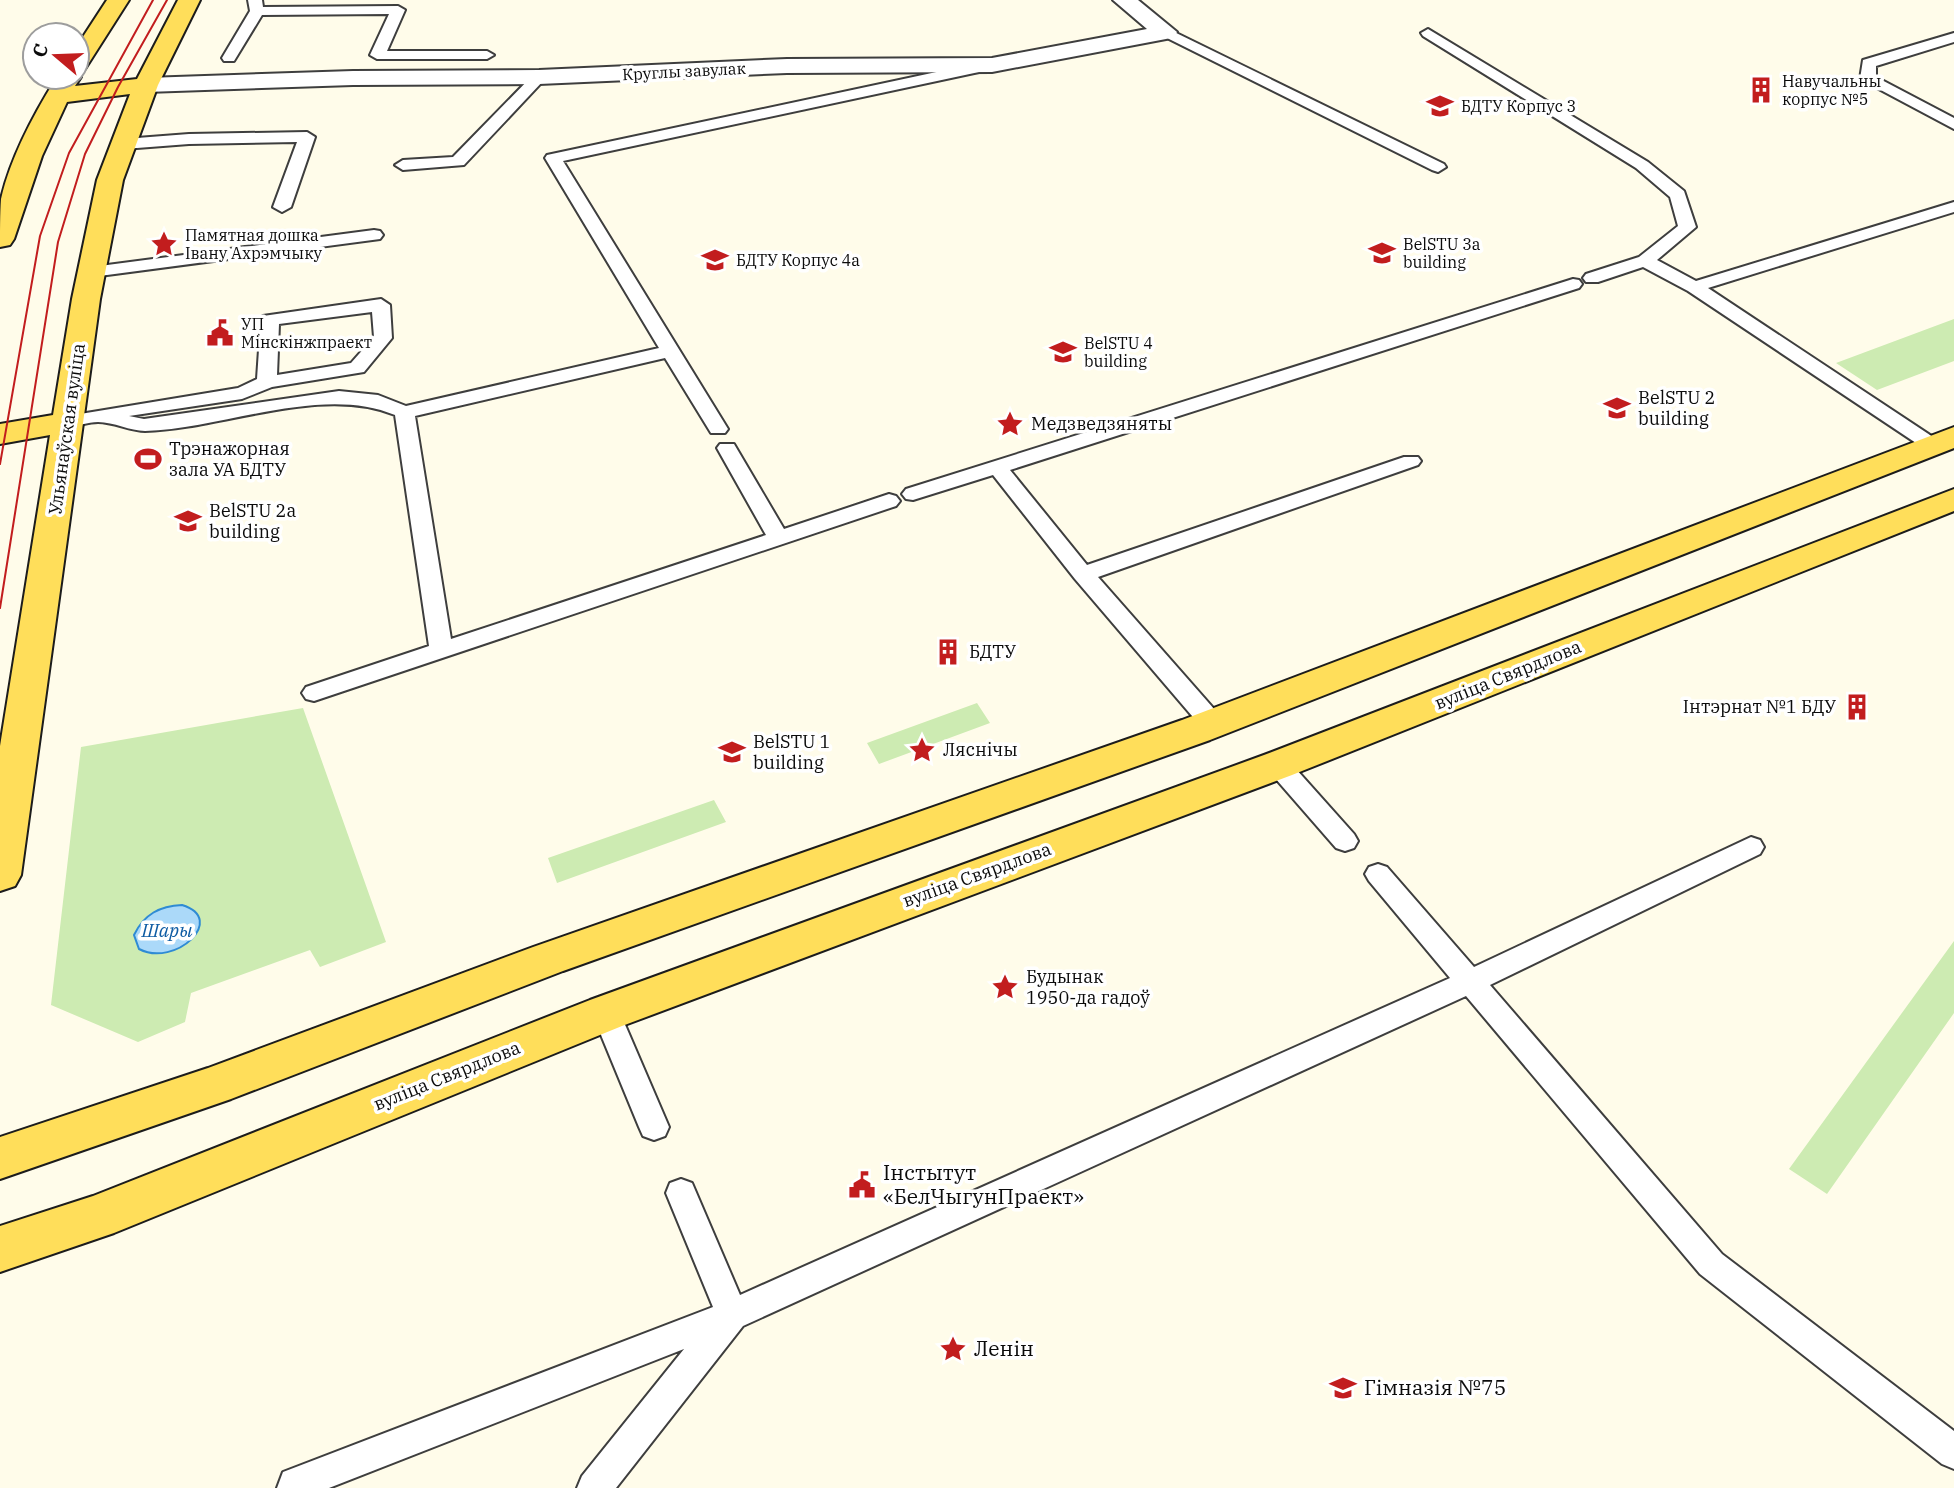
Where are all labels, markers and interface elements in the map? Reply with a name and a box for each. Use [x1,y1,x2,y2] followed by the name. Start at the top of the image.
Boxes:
[21,21,91,91] north arrow
[27,41,53,60] text: С
[622,58,747,84] street label: Круглы завулак
[1782,71,1882,109] place label: Навучальны корпус №5
[1746,75,1776,105] building icon: Навучальны корпус №5
[1425,91,1455,121] school or university icon: БДТУ Корпус 3
[1461,96,1576,116] place label: БДТУ Корпус 3
[185,225,323,263] place label: Памятная дошка Івану Ахрэмчыку
[149,229,179,259] place icon: Памятная дошка Івану Ахрэмчыку
[1403,234,1481,272] place label: BelSTU 3a building
[1367,238,1397,268] school or university icon: BelSTU 3a building
[700,245,730,275] school or university icon: БДТУ Корпус 4а
[736,250,860,270] place label: БДТУ Корпус 4а
[241,314,372,352] place label: УП Мінскінжпраект
[205,318,235,348] public building icon: УП Мінскінжпраект
[1084,333,1153,371] place label: BelSTU 4 building
[1048,337,1078,367] school or university icon: BelSTU 4 building
[43,341,90,516] street label: Ульянаўская вуліца
[1638,386,1715,430] place label: BelSTU 2 building
[1602,393,1632,423] school or university icon: BelSTU 2 building
[995,409,1025,439] place icon: Медзведзяняты
[1031,412,1172,435] place label: Медзведзяняты
[169,437,290,481] place label: Трэнажорная зала УА БДТУ
[133,444,163,474] sports icon: Трэнажорная зала УА БДТУ
[209,499,296,543] place label: BelSTU 2a building
[173,506,203,536] school or university icon: BelSTU 2a building
[1431,635,1585,714] street label: вуліца Свярдлова
[933,637,963,667] building icon: БДТУ
[969,640,1016,663] place label: БДТУ
[1842,692,1872,722] building icon: Інтэрнат №1 БДУ
[1683,695,1836,718] place label: Інтэрнат №1 БДУ
[753,730,830,774] place label: BelSTU 1 building
[907,735,937,765] place icon: Ляснічы
[717,737,747,767] school or university icon: BelSTU 1 building
[943,738,1018,761] place label: Ляснічы
[899,837,1054,912] street label: вуліца Свярдлова
[140,918,193,942] water label: Шары
[1026,965,1150,1009] place label: Будынак 1950-да гадоў
[990,972,1020,1002] place icon: Будынак 1950-да гадоў
[370,1036,524,1115] street label: вуліца Свярдлова
[883,1158,1084,1210] place label: Інстытут «БелЧыгунПраект»
[847,1170,877,1200] public building icon: Інстытут «БелЧыгунПраект»
[938,1334,968,1364] place icon: Ленін
[974,1334,1034,1362] place label: Ленін
[1328,1373,1358,1403] school or university icon: Гімназія №75
[1364,1373,1506,1401] place label: Гімназія №75

